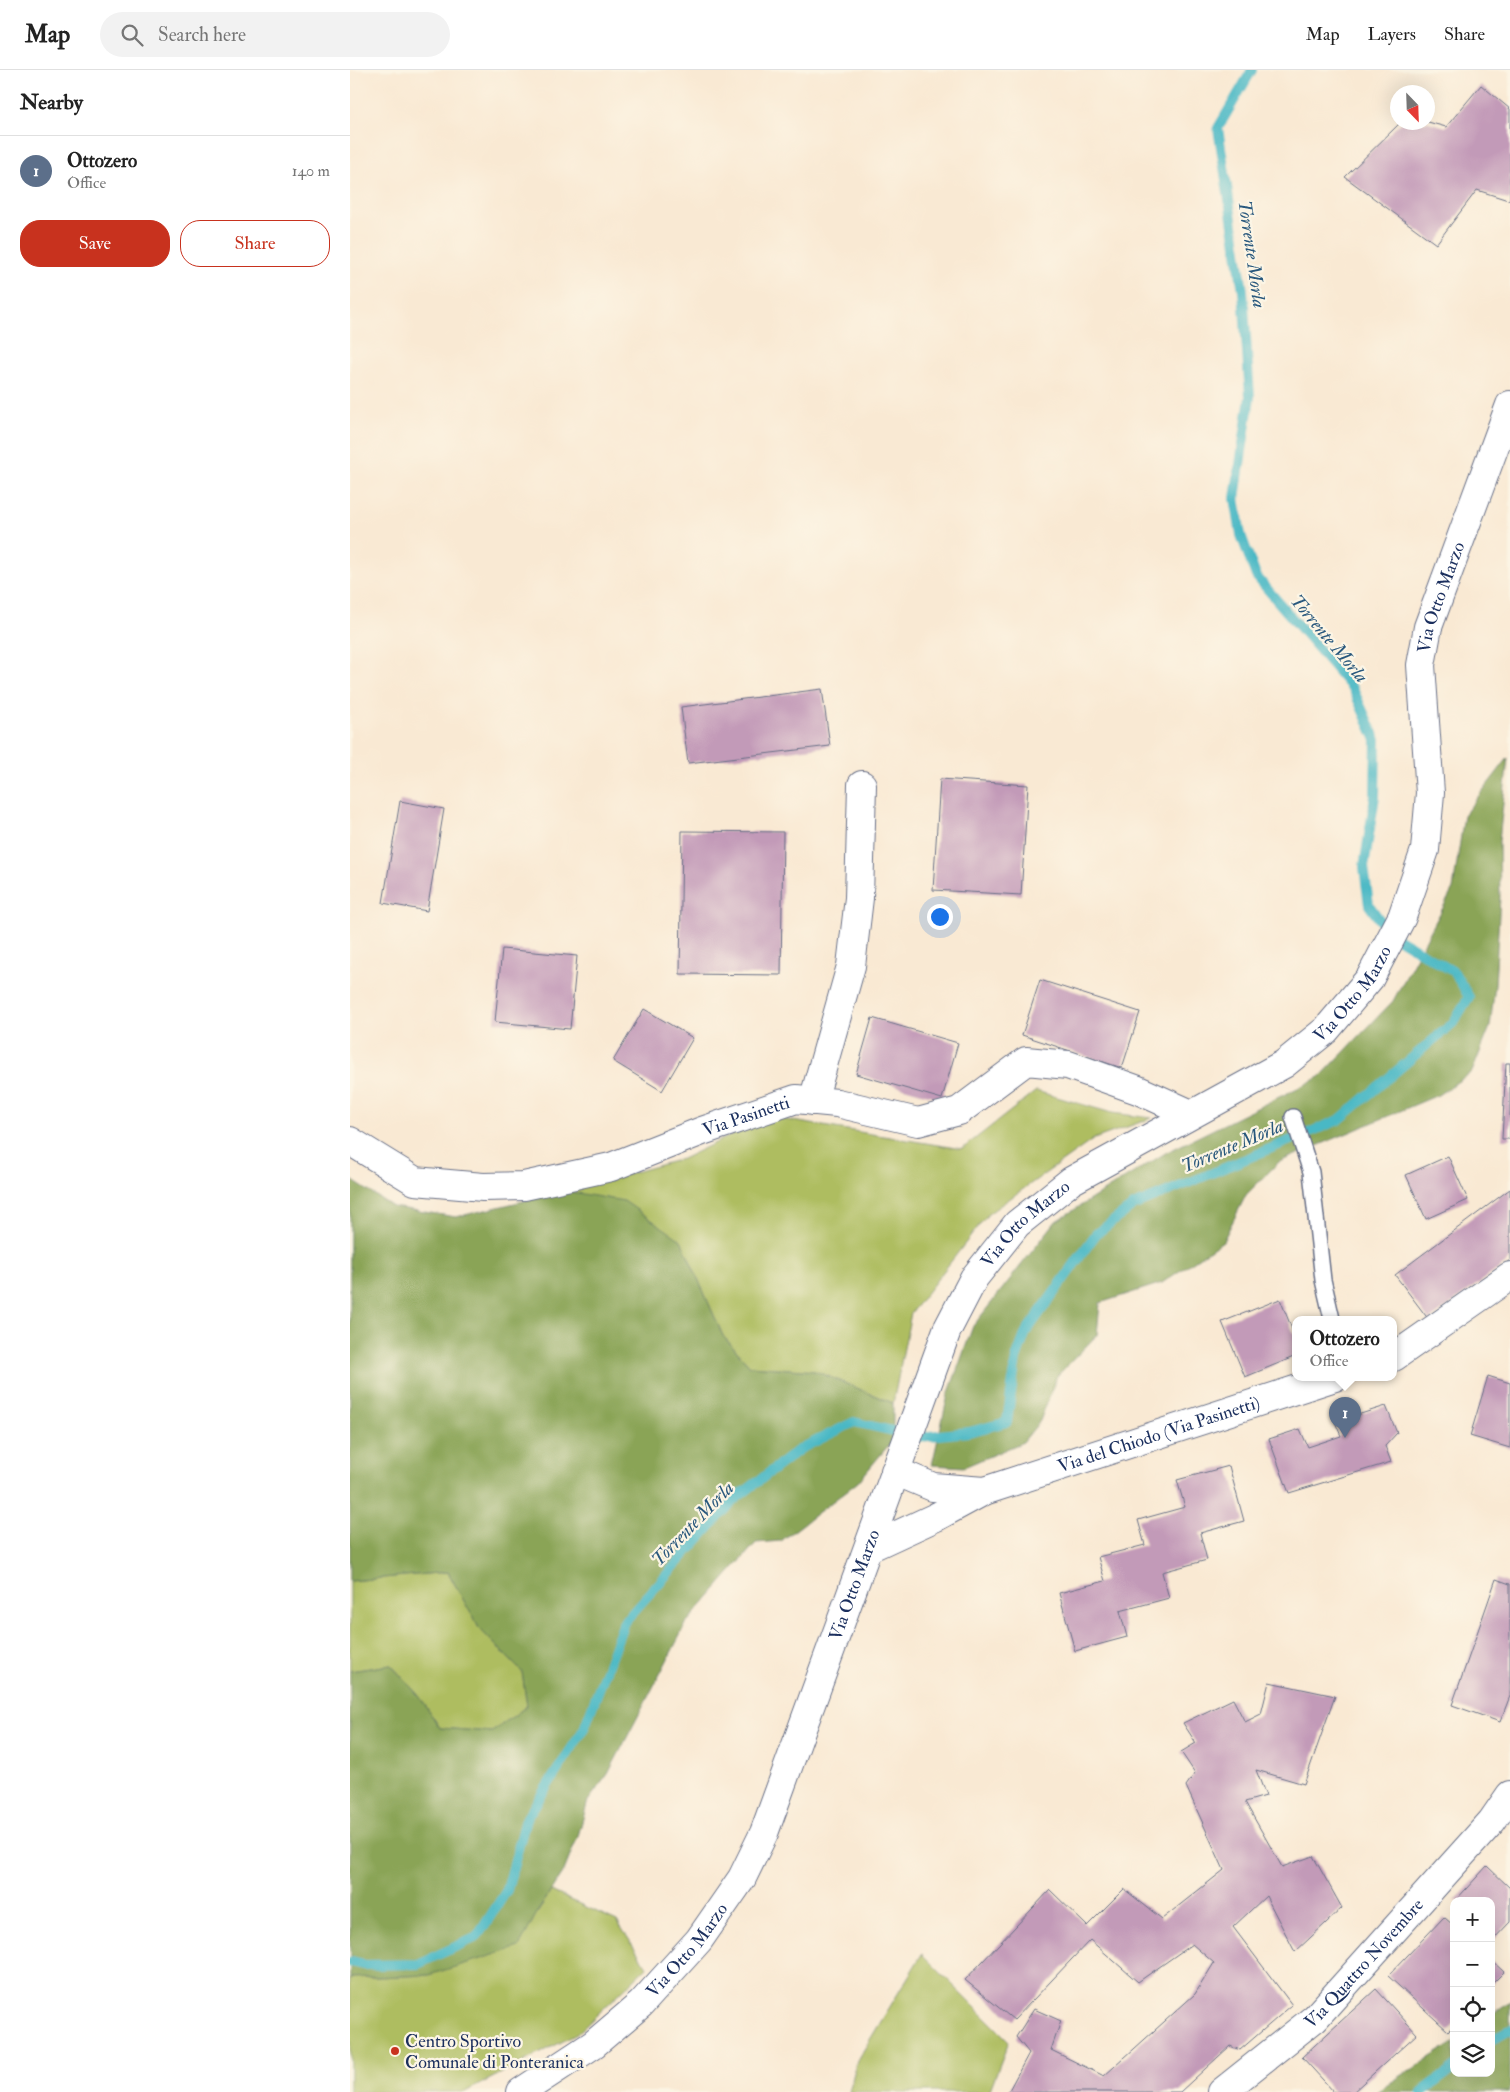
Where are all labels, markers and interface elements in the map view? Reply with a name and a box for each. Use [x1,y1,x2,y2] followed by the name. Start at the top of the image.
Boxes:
[100,12,450,57] search box
[25,19,70,50] text: Map
[118,21,146,49] icon: search
[158,23,246,47] text: Search here
[1306,23,1340,46] text: Map
[1368,23,1416,46] text: Layers
[1444,23,1485,46] text: Share
[1390,85,1435,130] north arrow
[20,89,83,116] text: Nearby
[67,149,137,173] text: Ottozero
[33,161,39,181] text: 1
[292,161,330,181] text: 140 m
[67,173,106,193] text: Office
[1233,199,1271,310] water label: Torrente Morla
[20,220,170,267] button: Save
[180,220,330,267] button: Share
[1412,538,1471,655] street label: Via Otto Marzo
[1285,589,1373,688] water label: Torrente Morla
[927,904,953,930] your location
[1309,942,1397,1048] street label: Via Otto Marzo
[700,1091,793,1142] street label: Via Pasinetti
[1178,1114,1287,1178] water label: Torrente Morla
[976,1175,1075,1272] street label: Via Otto Marzo
[1292,1316,1397,1381] popup
[1309,1327,1380,1351] text: Ottozero
[1309,1351,1348,1371] text: Office
[1055,1391,1263,1478] street label: Via del Chiodo (Via Pasinetti)
[1329,1397,1361,1438] pin: 1
[646,1476,739,1571] water label: Torrente Morla
[824,1526,886,1644] street label: Via Otto Marzo
[1300,1894,1429,2034] street label: Via Quattro Novembre
[1450,1897,1495,2077] map controls
[1450,1897,1495,1942] button: +
[641,1898,733,2003] street label: Via Otto Marzo
[1450,1942,1495,1987] button: −
[1450,1987,1495,2032] button: locate
[405,2030,585,2074] place label: Centro Sportivo Comunale di Ponteranica
[1450,2032,1495,2077] button: layers
[389,2045,401,2057] marker: Centro Sportivo Comunale di Ponteranica

